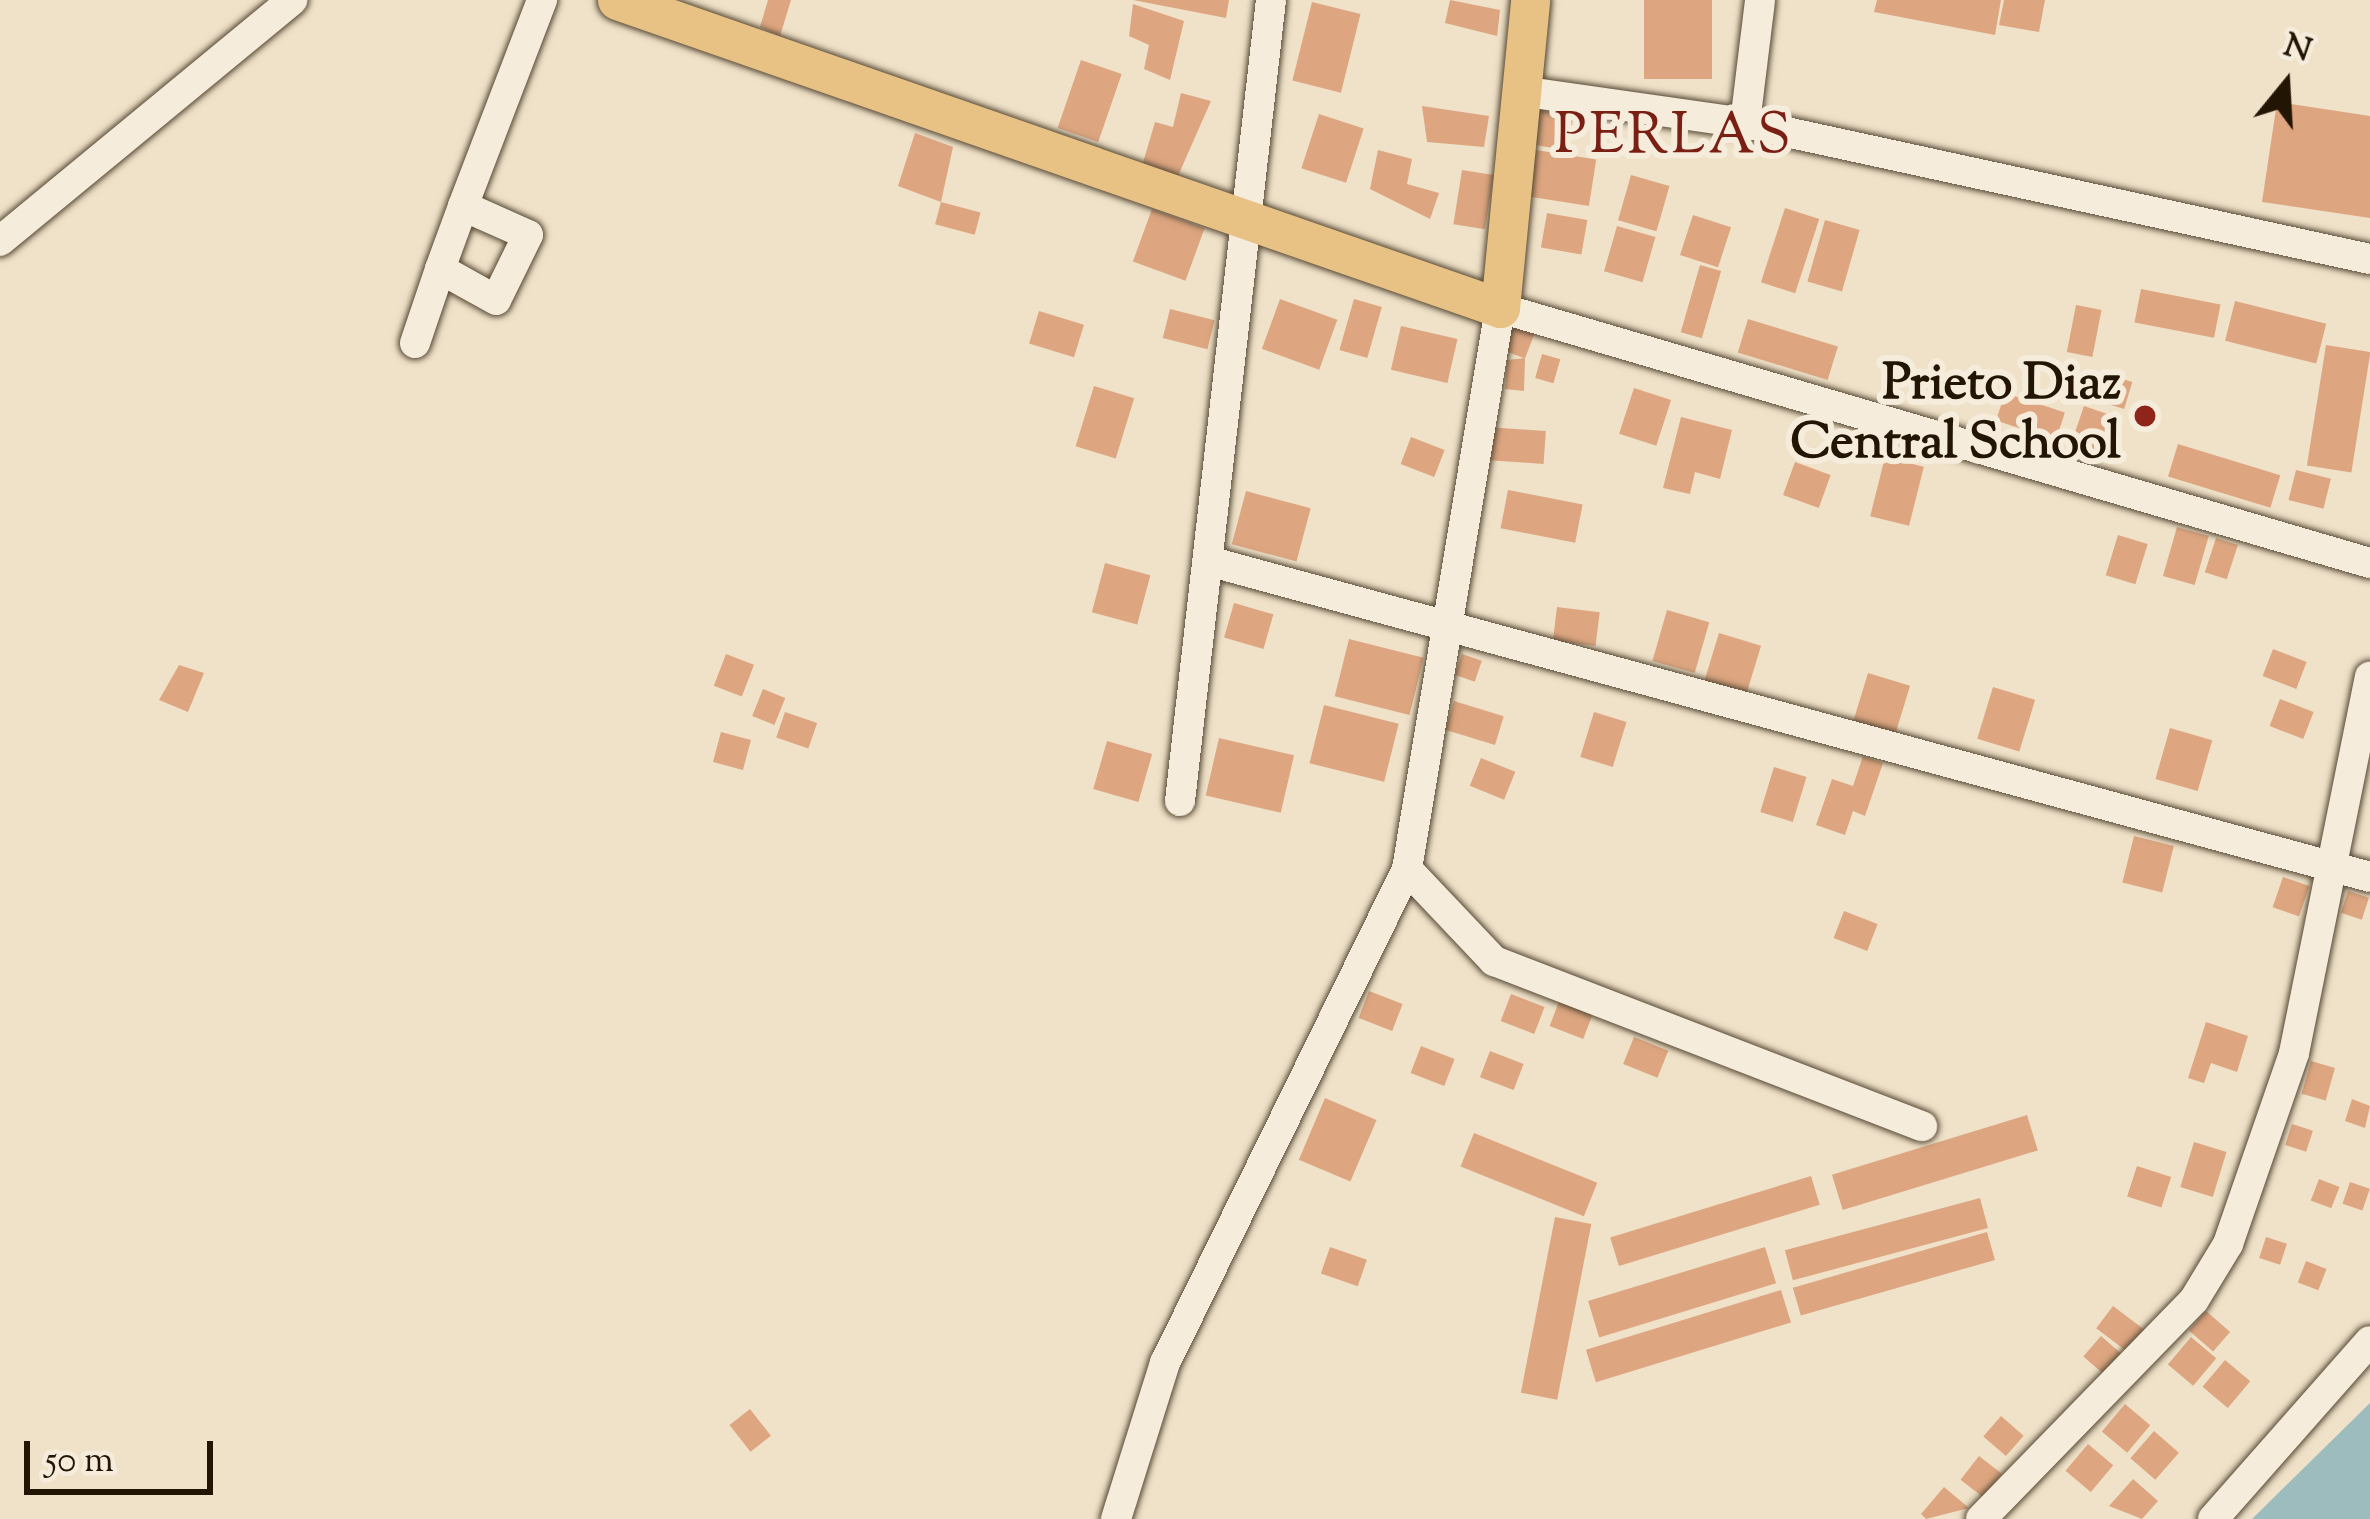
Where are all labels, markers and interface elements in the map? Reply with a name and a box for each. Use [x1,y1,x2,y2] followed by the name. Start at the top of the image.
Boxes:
[2277,23,2317,77] text: N
[2226,24,2346,144] north arrow
[1554,105,1794,173] district label: PERLAS
[1790,356,2121,476] place label: Prieto Diaz Central School
[2132,403,2158,429] marker: Prieto Diaz Central School
[30,1417,219,1491] scale bar
[45,1436,114,1488] text: 50 m

